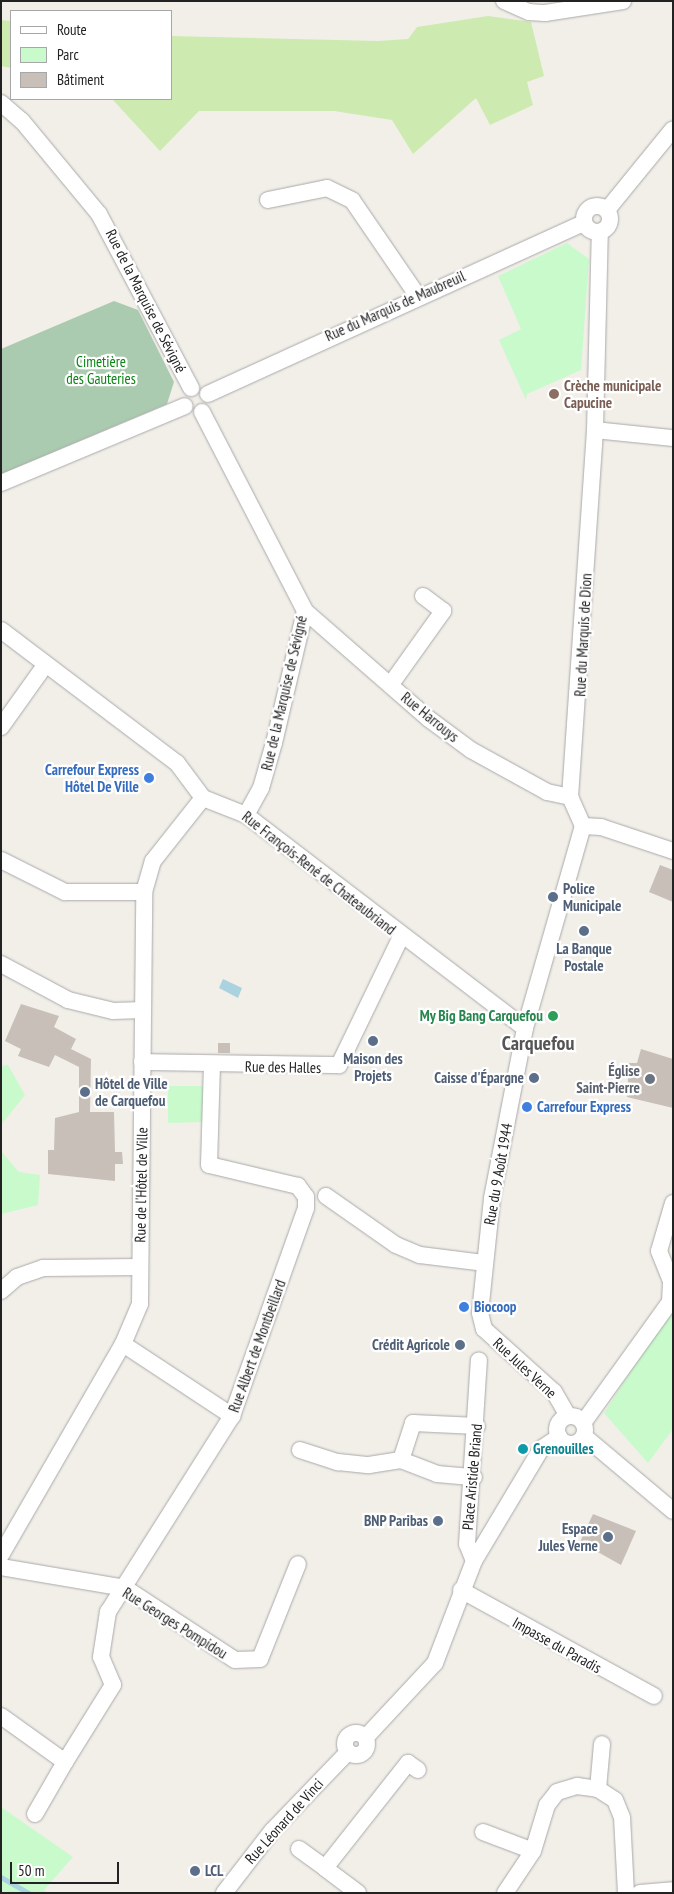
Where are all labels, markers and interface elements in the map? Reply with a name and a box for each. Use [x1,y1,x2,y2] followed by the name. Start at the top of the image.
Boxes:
[10,10,172,100] legend
[57,20,87,39] text: Route
[57,45,79,64] text: Parc
[57,70,104,89] text: Bâtiment
[102,226,190,376] street label: Rue de la Marquise de Sévigné
[322,267,468,345] street label: Rue du Marquis de Maubreuil
[66,352,136,387] park label: Cimetière des Gauteries
[564,376,661,411] place label: Crèche municipale Capucine
[548,388,560,400] marker: Crèche municipale Capucine
[571,573,595,697] street label: Rue du Marquis de Dion
[257,614,311,772] street label: Rue de la Marquise de Sévigné
[398,688,462,746] street label: Rue Harrouys
[45,760,139,795] place label: Carrefour Express Hôtel De Ville
[143,772,155,784] marker: Carrefour Express Hôtel De Ville
[239,807,399,939] street label: Rue François-René de Chateaubriand
[563,879,621,914] place label: Police Municipale
[547,891,559,903] marker: Police Municipale
[578,925,590,937] marker: La Banque Postale
[556,939,612,974] place label: La Banque Postale
[419,1007,543,1025] place label: My Big Bang Carquefou
[547,1010,559,1022] marker: My Big Bang Carquefou
[502,1031,574,1055] district label: Carquefou
[367,1035,379,1047] marker: Maison des Projets
[343,1049,403,1084] place label: Maison des Projets
[245,1057,321,1077] street label: Rue des Halles
[576,1061,640,1096] place label: Église Saint-Pierre
[434,1069,524,1087] place label: Caisse d'Épargne
[528,1072,540,1084] marker: Caisse d'Épargne
[644,1073,656,1085] marker: Église Saint-Pierre
[95,1074,168,1109] place label: Hôtel de Ville de Carquefou
[79,1086,91,1098] marker: Hôtel de Ville de Carquefou
[537,1098,631,1116] place label: Carrefour Express
[521,1101,533,1113] marker: Carrefour Express
[480,1122,516,1226] street label: Rue du 9 Août 1944
[131,1127,151,1243] street label: Rue de l'Hôtel de Ville
[225,1277,289,1415] street label: Rue Albert de Montbeillard
[474,1298,517,1316] place label: Biocoop
[458,1301,470,1313] marker: Biocoop
[489,1334,561,1402] street label: Rue Jules Verne
[371,1336,450,1354] place label: Crédit Agricole
[454,1339,466,1351] marker: Crédit Agricole
[458,1423,486,1531] street label: Place Aristide Briand
[533,1440,594,1458] place label: Grenouilles
[517,1443,529,1455] marker: Grenouilles
[363,1512,428,1530] place label: BNP Paribas
[432,1515,444,1527] marker: BNP Paribas
[538,1519,598,1554] place label: Espace Jules Verne
[602,1531,614,1543] marker: Espace Jules Verne
[119,1584,231,1662] street label: Rue Georges Pompidou
[509,1613,605,1677] street label: Impasse du Paradis
[241,1775,327,1867] street label: Rue Léonard de Vinci
[12,1852,121,1884] scale bar
[18,1861,44,1880] text: 50 m
[205,1862,223,1880] place label: LCL
[189,1865,201,1877] marker: LCL

